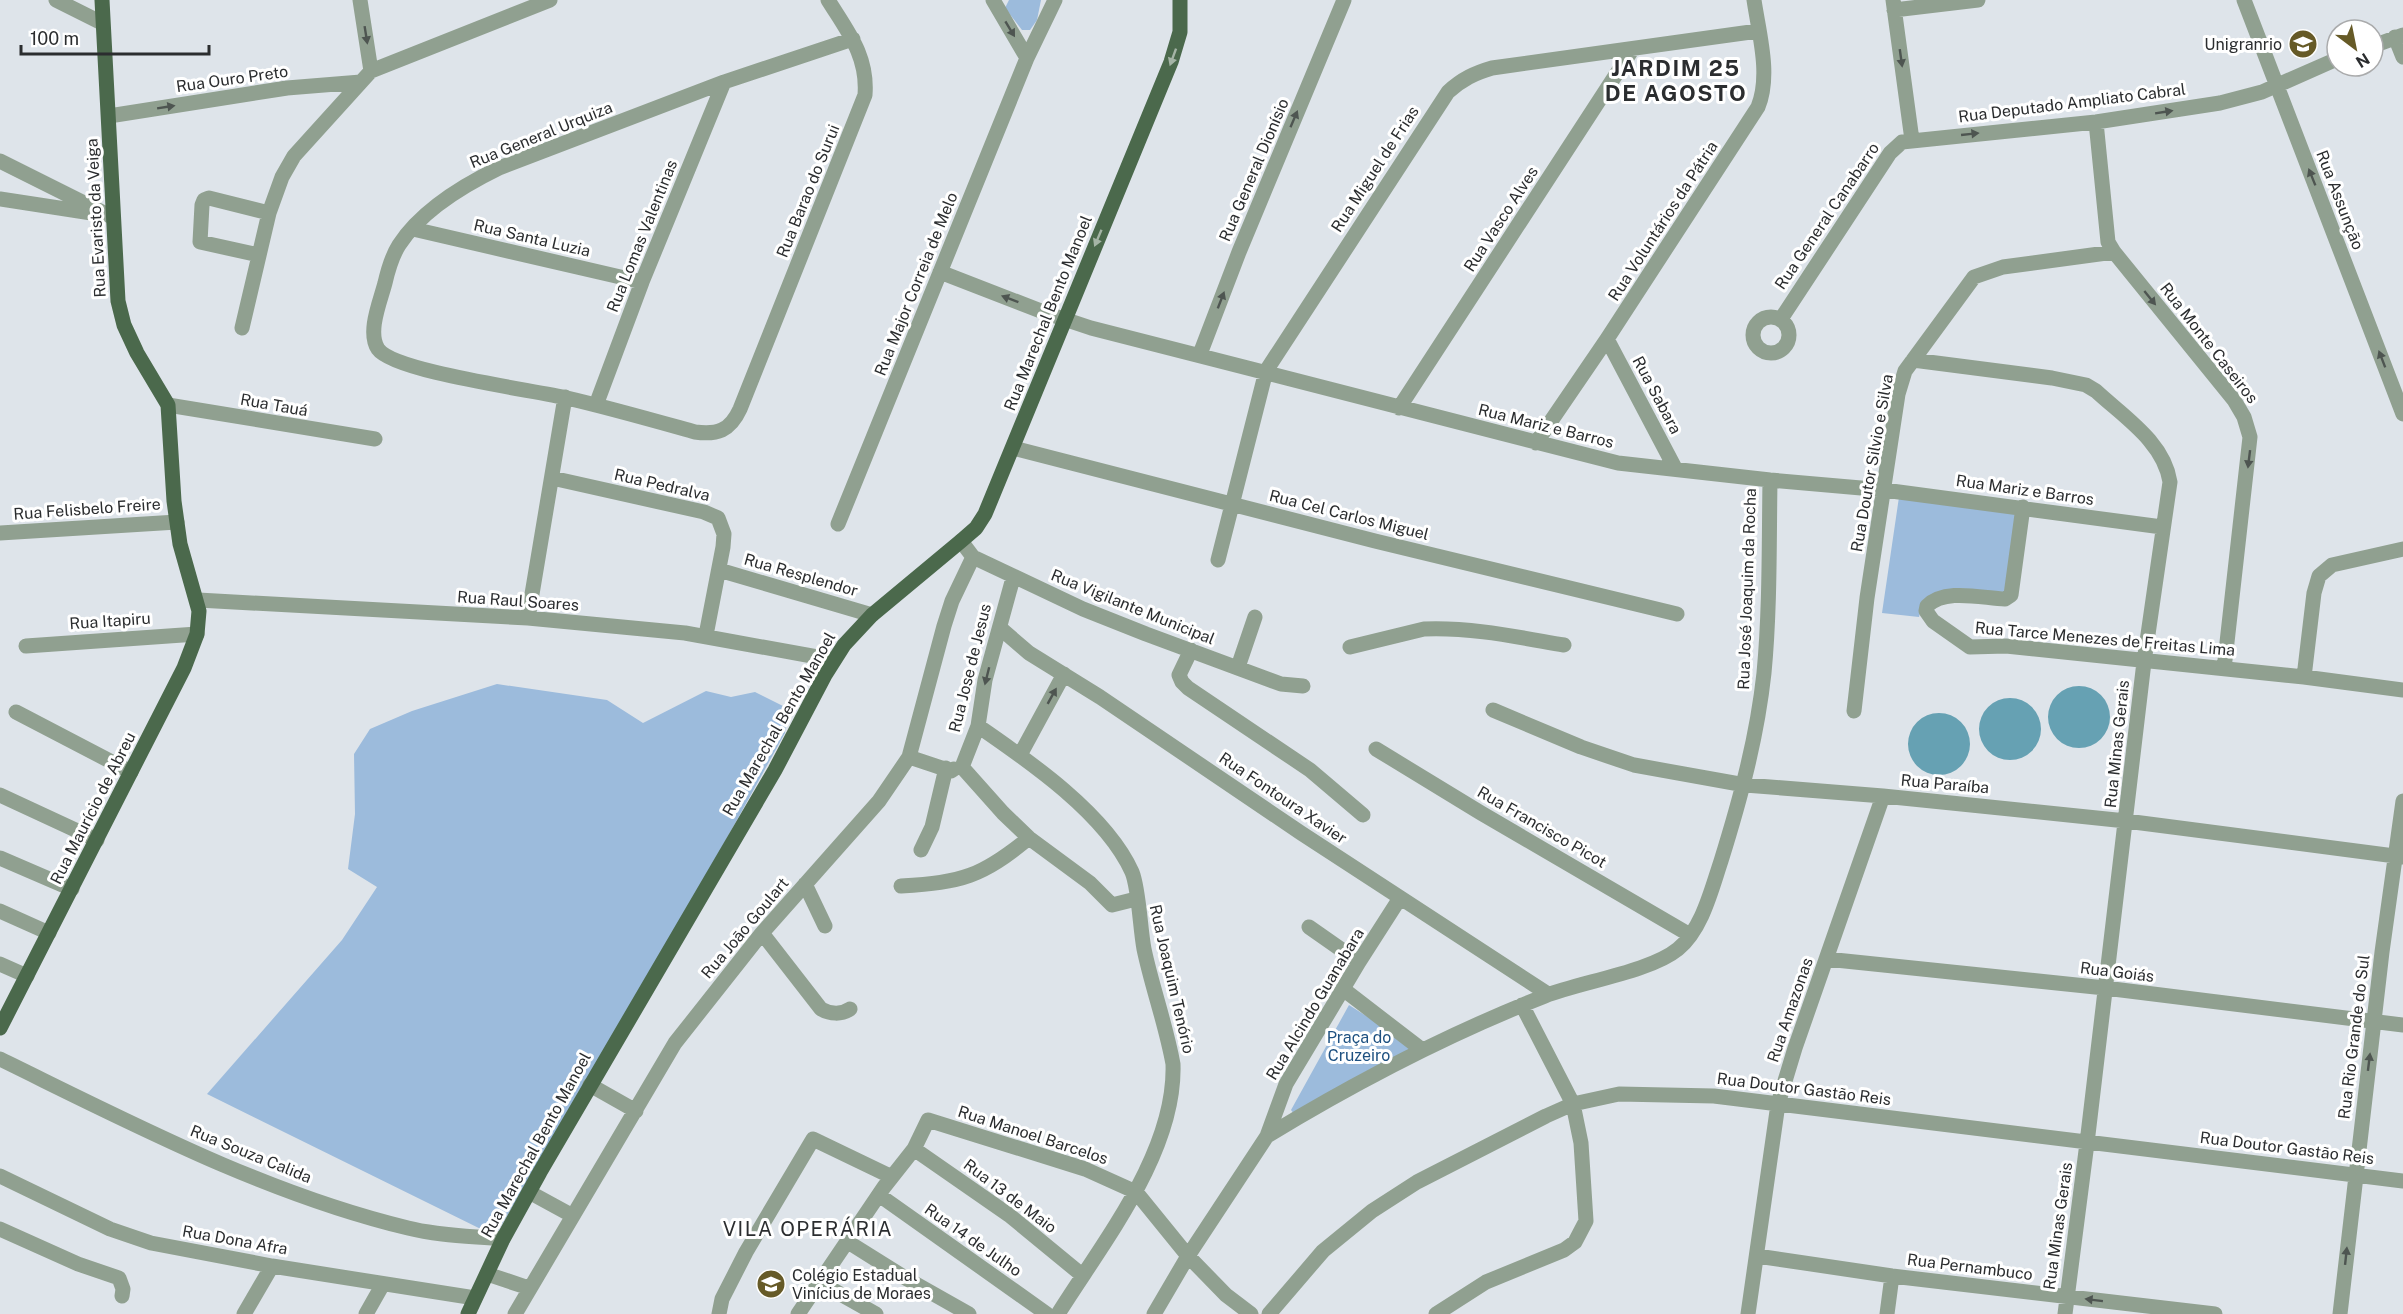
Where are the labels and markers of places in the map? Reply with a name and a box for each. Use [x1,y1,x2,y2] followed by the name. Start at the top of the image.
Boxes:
[2287,28,2319,60] school or university icon: Unigranrio
[2204,35,2282,54] place label: Unigranrio
[792,1266,931,1303] place label: Colégio Estadual Vinícius de Moraes
[755,1268,787,1300] school or university icon: Colégio Estadual Vinícius de Moraes

